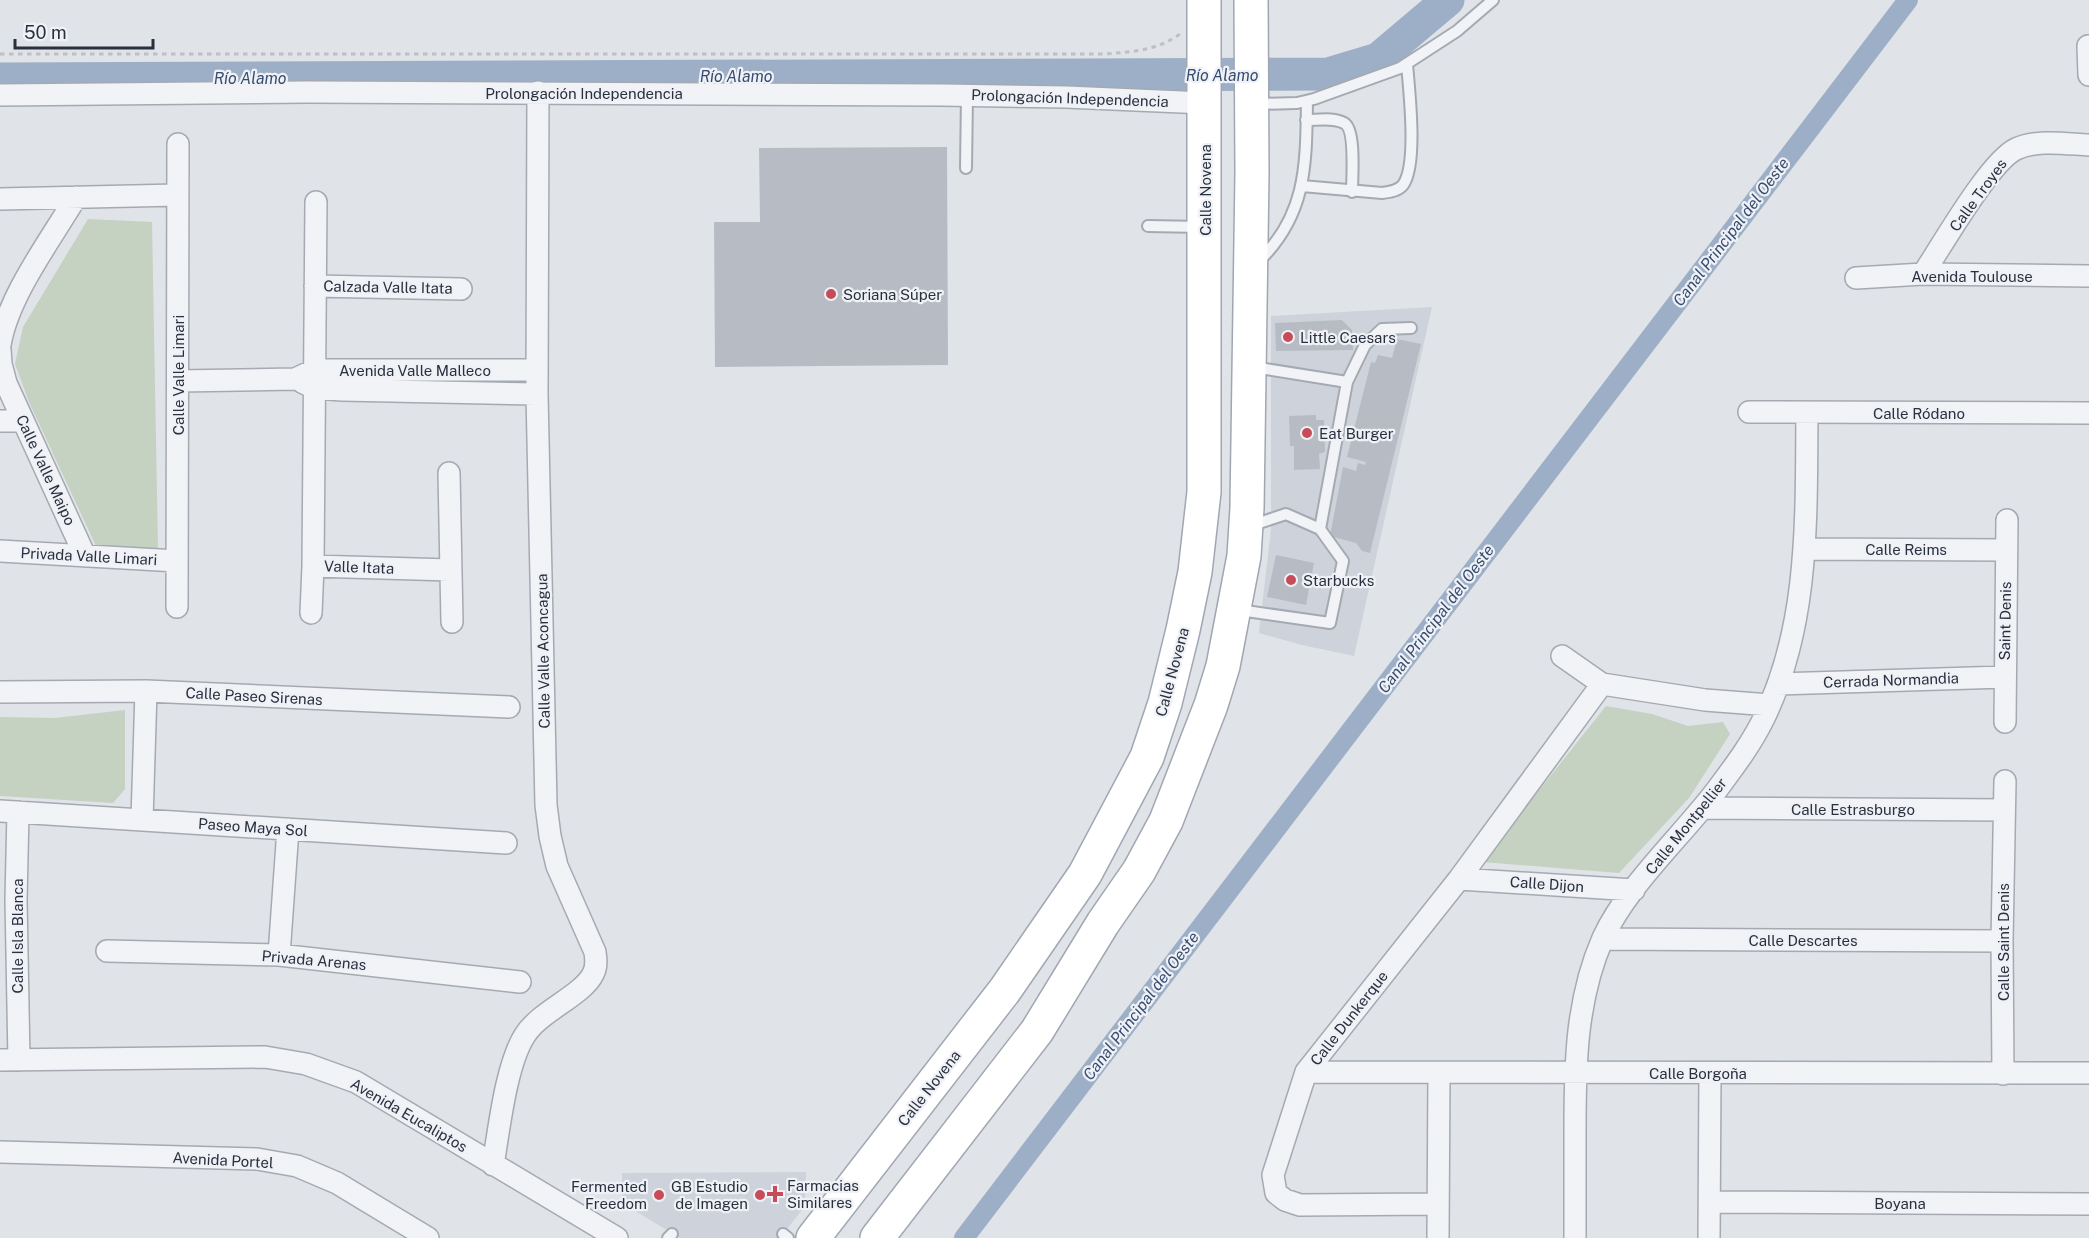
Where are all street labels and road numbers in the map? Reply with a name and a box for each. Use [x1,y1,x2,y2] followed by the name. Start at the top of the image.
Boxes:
[485,85,683,102] street label: Prolongación Independencia
[971,86,1169,110] street label: Prolongación Independencia
[1197,144,1214,236] street label: Calle Novena
[1946,155,2010,235] street label: Calle Troyes
[1911,268,2033,285] street label: Avenida Toulouse
[323,277,453,297] street label: Calzada Valle Itata
[170,315,187,435] street label: Calle Valle Limari
[339,362,491,379] street label: Avenida Valle Malleco
[1873,405,1965,422] street label: Calle Ródano
[13,412,79,528] street label: Calle Valle Maipo
[1865,541,1947,558] street label: Calle Reims
[20,544,158,568] street label: Privada Valle Limari
[324,557,394,577] street label: Valle Itata
[533,573,553,729] street label: Calle Valle Aconcagua
[1996,581,2014,661] street label: Saint Denis
[1152,626,1192,718] street label: Calle Novena
[1823,669,1959,691] street label: Cerrada Normandia
[185,684,323,708] street label: Calle Paseo Sirenas
[1642,774,1730,878] street label: Calle Montpellier
[1791,801,1915,818] street label: Calle Estrasburgo
[198,815,308,839] street label: Paseo Maya Sol
[1509,873,1585,895] street label: Calle Dijon
[9,878,26,994] street label: Calle Isla Blanca
[1995,883,2012,1001] street label: Calle Saint Denis
[1748,932,1858,949] street label: Calle Descartes
[261,947,367,973] street label: Privada Arenas
[1307,967,1391,1069] street label: Calle Dunkerque
[894,1047,964,1129] street label: Calle Novena
[1649,1065,1747,1082] street label: Calle Borgoña
[348,1075,470,1155] street label: Avenida Eucaliptos
[172,1149,274,1171] street label: Avenida Portel
[1874,1195,1926,1212] street label: Boyana

